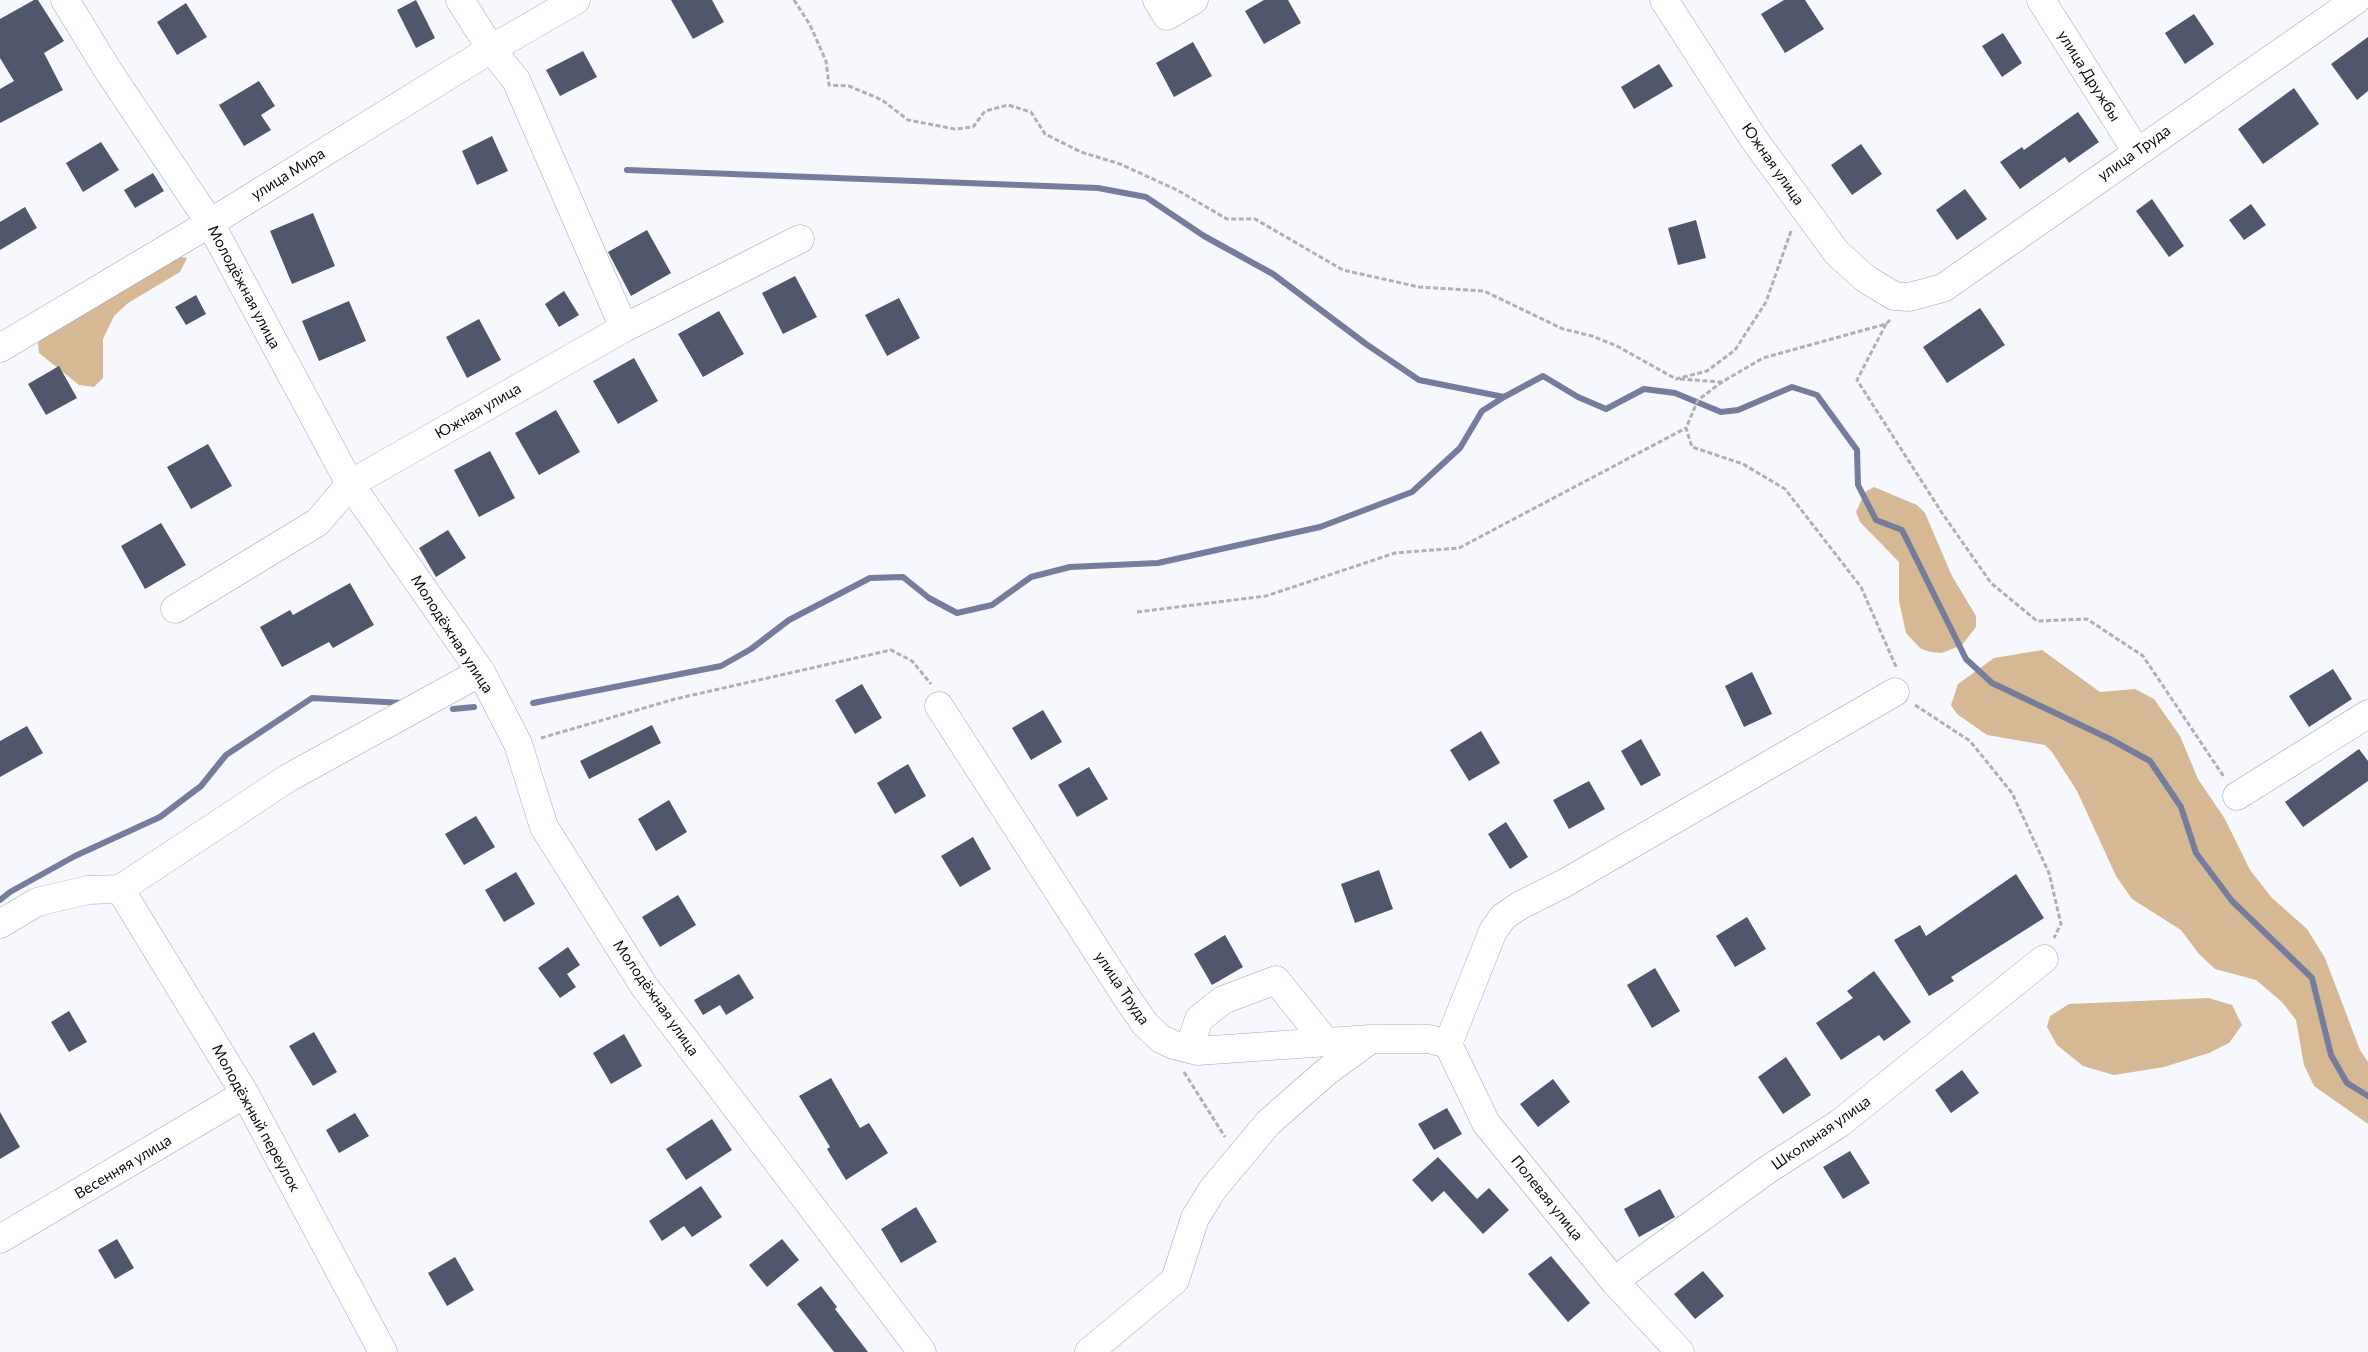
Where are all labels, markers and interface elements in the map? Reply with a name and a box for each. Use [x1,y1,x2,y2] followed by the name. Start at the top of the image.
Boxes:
[2054,27,2124,125] street label: улица Дружбы
[1738,119,1808,209] street label: Южная улица
[2094,121,2174,185] street label: улица Труда
[248,144,328,204] street label: улица Мира
[204,222,284,352] street label: Молодёжная улица
[432,379,524,443] street label: Южная улица
[407,571,497,697] street label: Молодёжная улица
[609,937,703,1059] street label: Молодёжная улица
[1091,948,1153,1028] street label: улица Труда
[208,1041,304,1195] street label: Молодёжный переулок
[1768,1092,1874,1174] street label: Школьная улица
[71,1131,175,1203] street label: Весенняя улица
[1507,1152,1587,1244] street label: Полевая улица

